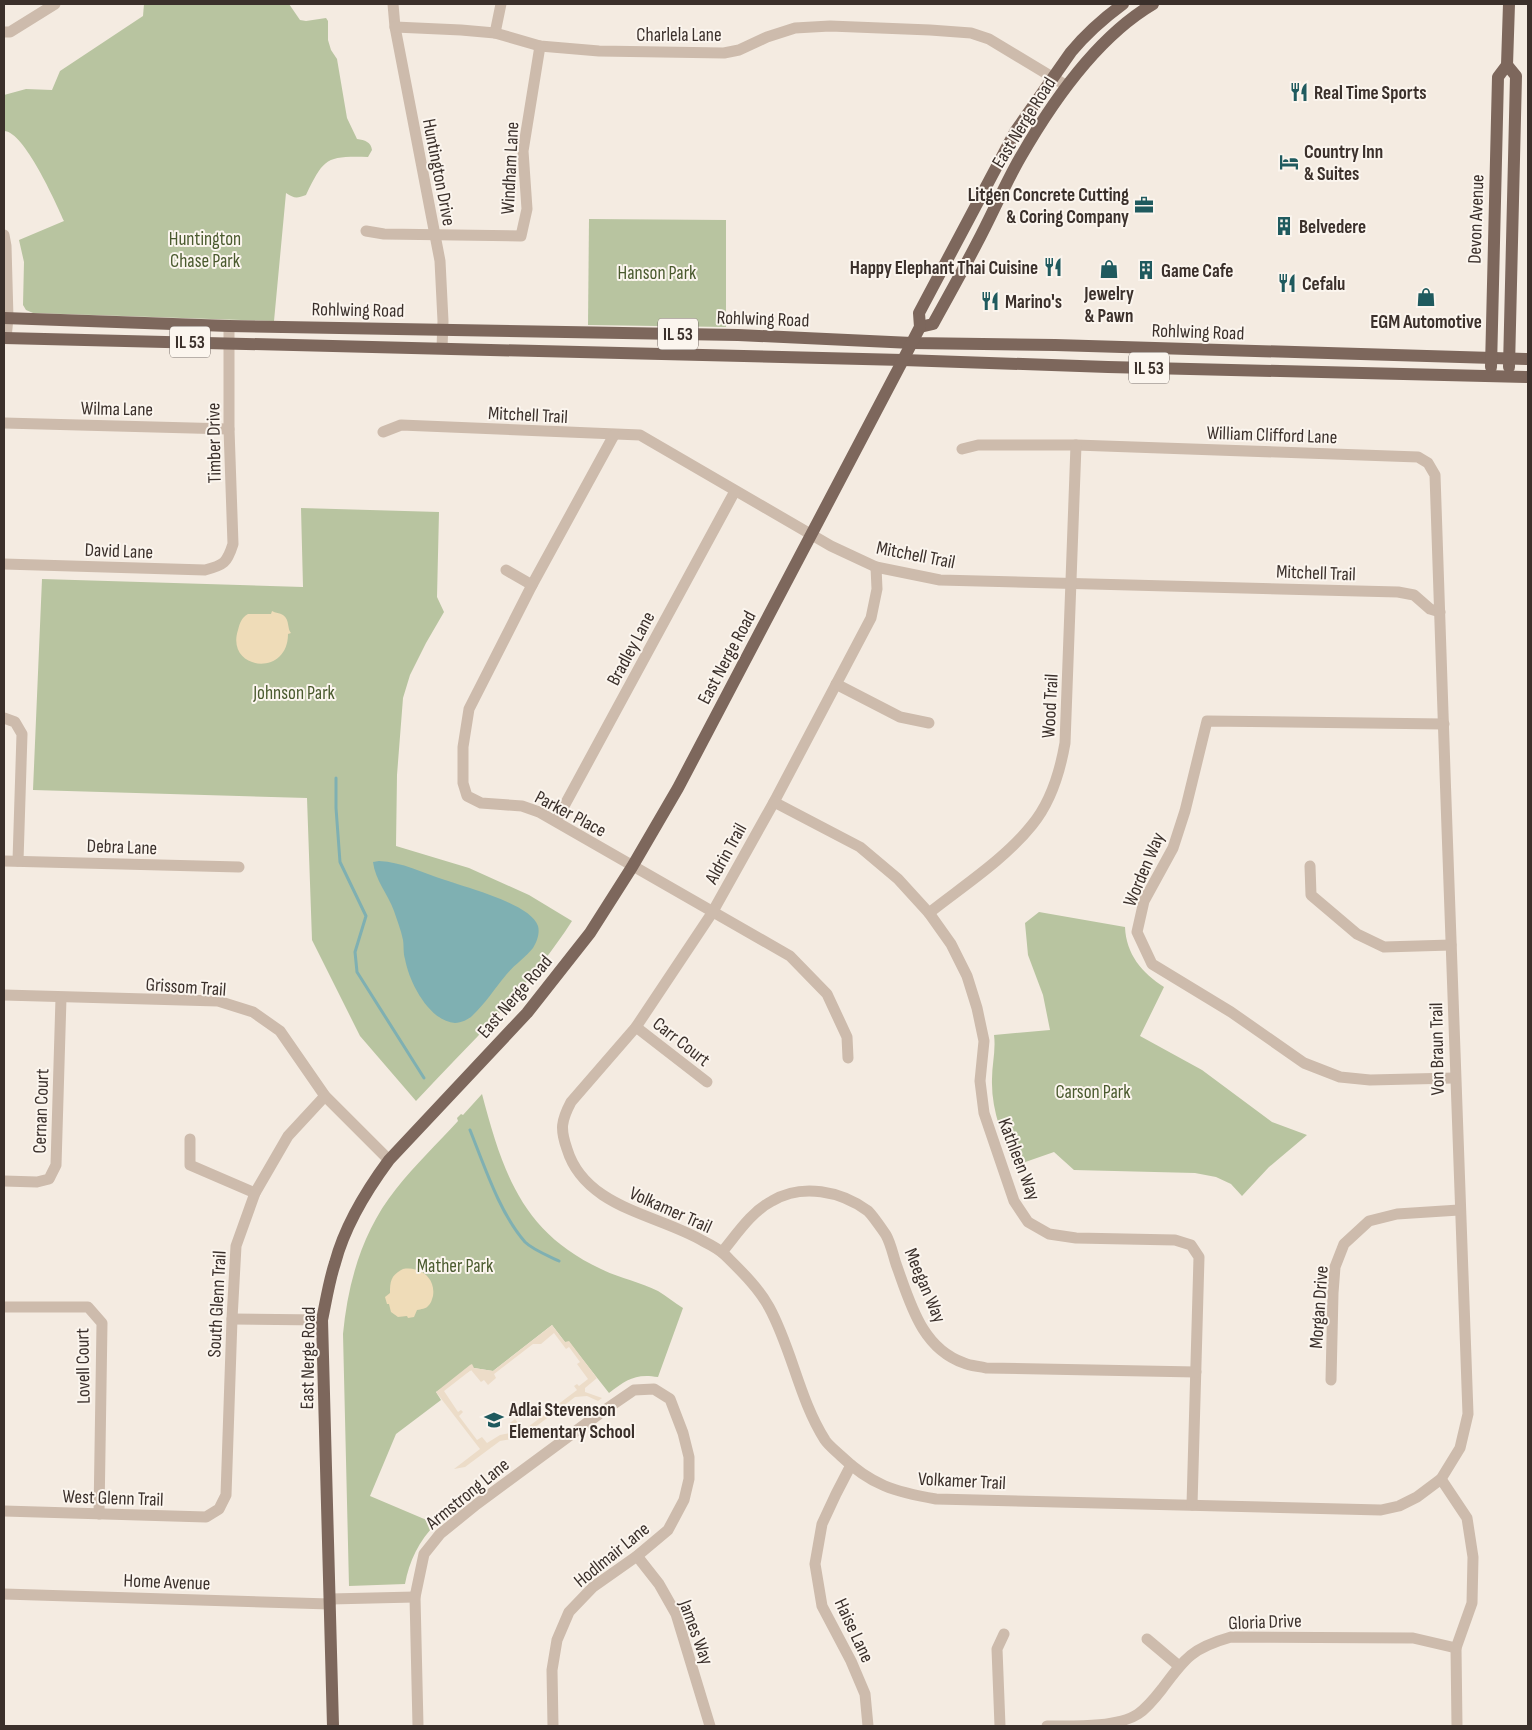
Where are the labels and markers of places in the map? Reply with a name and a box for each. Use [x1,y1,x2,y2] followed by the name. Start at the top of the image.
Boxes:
[1288,81,1310,103] restaurant icon: Real Time Sports
[1314,82,1427,105] place label: Real Time Sports
[1304,141,1383,186] place label: Country Inn & Suites
[1278,151,1300,173] hotel icon: Country Inn & Suites
[968,184,1129,229] place label: Litgen Concrete Cutting & Coring Company
[1133,194,1155,216] office icon: Litgen Concrete Cutting & Coring Company
[1273,215,1295,237] building icon: Belvedere
[1299,216,1366,239] place label: Belvedere
[1042,256,1064,278] restaurant icon: Happy Elephant Thai Cuisine
[850,257,1038,280] place label: Happy Elephant Thai Cuisine
[1098,258,1120,280] shop icon: Jewelry & Pawn
[1135,259,1157,281] building icon: Game Cafe
[1161,260,1233,283] place label: Game Cafe
[1276,272,1298,294] restaurant icon: Cefalu
[1302,273,1345,296] place label: Cefalu
[1083,283,1134,328] place label: Jewelry & Pawn
[1415,286,1437,308] shop icon: EGM Automotive
[979,290,1001,312] restaurant icon: Marino's
[1005,291,1062,314] place label: Marino's
[1370,311,1482,334] place label: EGM Automotive
[508,1399,635,1444] place label: Adlai Stevenson Elementary School
[483,1409,505,1431] school or university icon: Adlai Stevenson Elementary School

